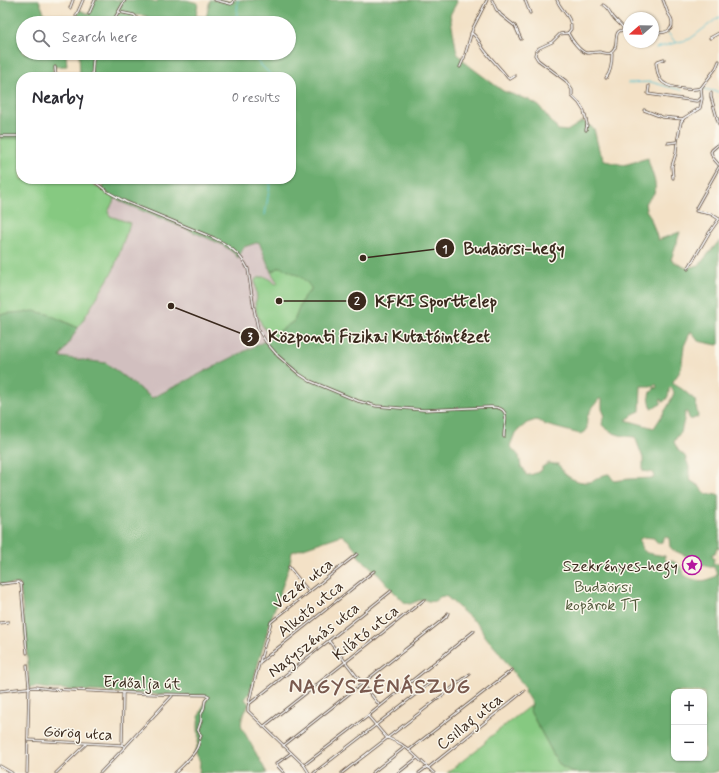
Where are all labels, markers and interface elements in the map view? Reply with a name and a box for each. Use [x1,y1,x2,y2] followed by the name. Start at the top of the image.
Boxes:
[623,12,659,48] north arrow
[16,16,296,60] search box
[30,27,52,49] icon: search
[62,28,138,48] text: Search here
[32,87,84,109] text: Nearby
[232,90,280,107] text: 0 results
[435,234,572,263] callout: Budaörsi-hegy
[463,238,565,263] text: Budaörsi-hegy
[442,242,448,258] text: 1
[347,286,505,315] callout: KFKI Sporttelep
[375,291,498,313] text: KFKI Sporttelep
[354,294,360,310] text: 2
[240,322,498,351] callout: Központi Fizikai Kutatóintézet
[268,326,491,348] text: Központi Fizikai Kutatóintézet
[247,330,253,346] text: 3
[268,554,338,614] street label: Vezér utca
[681,554,703,576] place icon: Szekrényes-hegy
[563,556,678,578] place label: Szekrényes-hegy
[274,576,348,642] street label: Alkotó utca
[565,577,641,616] park label: Budaörsi kopárok TT
[264,598,365,683] street label: Nagyszénás utca
[328,601,404,666] street label: Kilátó utca
[103,672,182,695] street label: Erdőalja út
[289,673,471,701] district label: NAGYSZÉNÁSZUG
[433,689,508,756] street label: Csillag utca
[671,689,707,761] map controls
[671,689,707,725] button: +
[43,721,113,746] street label: Görög utca
[671,725,707,761] button: −

